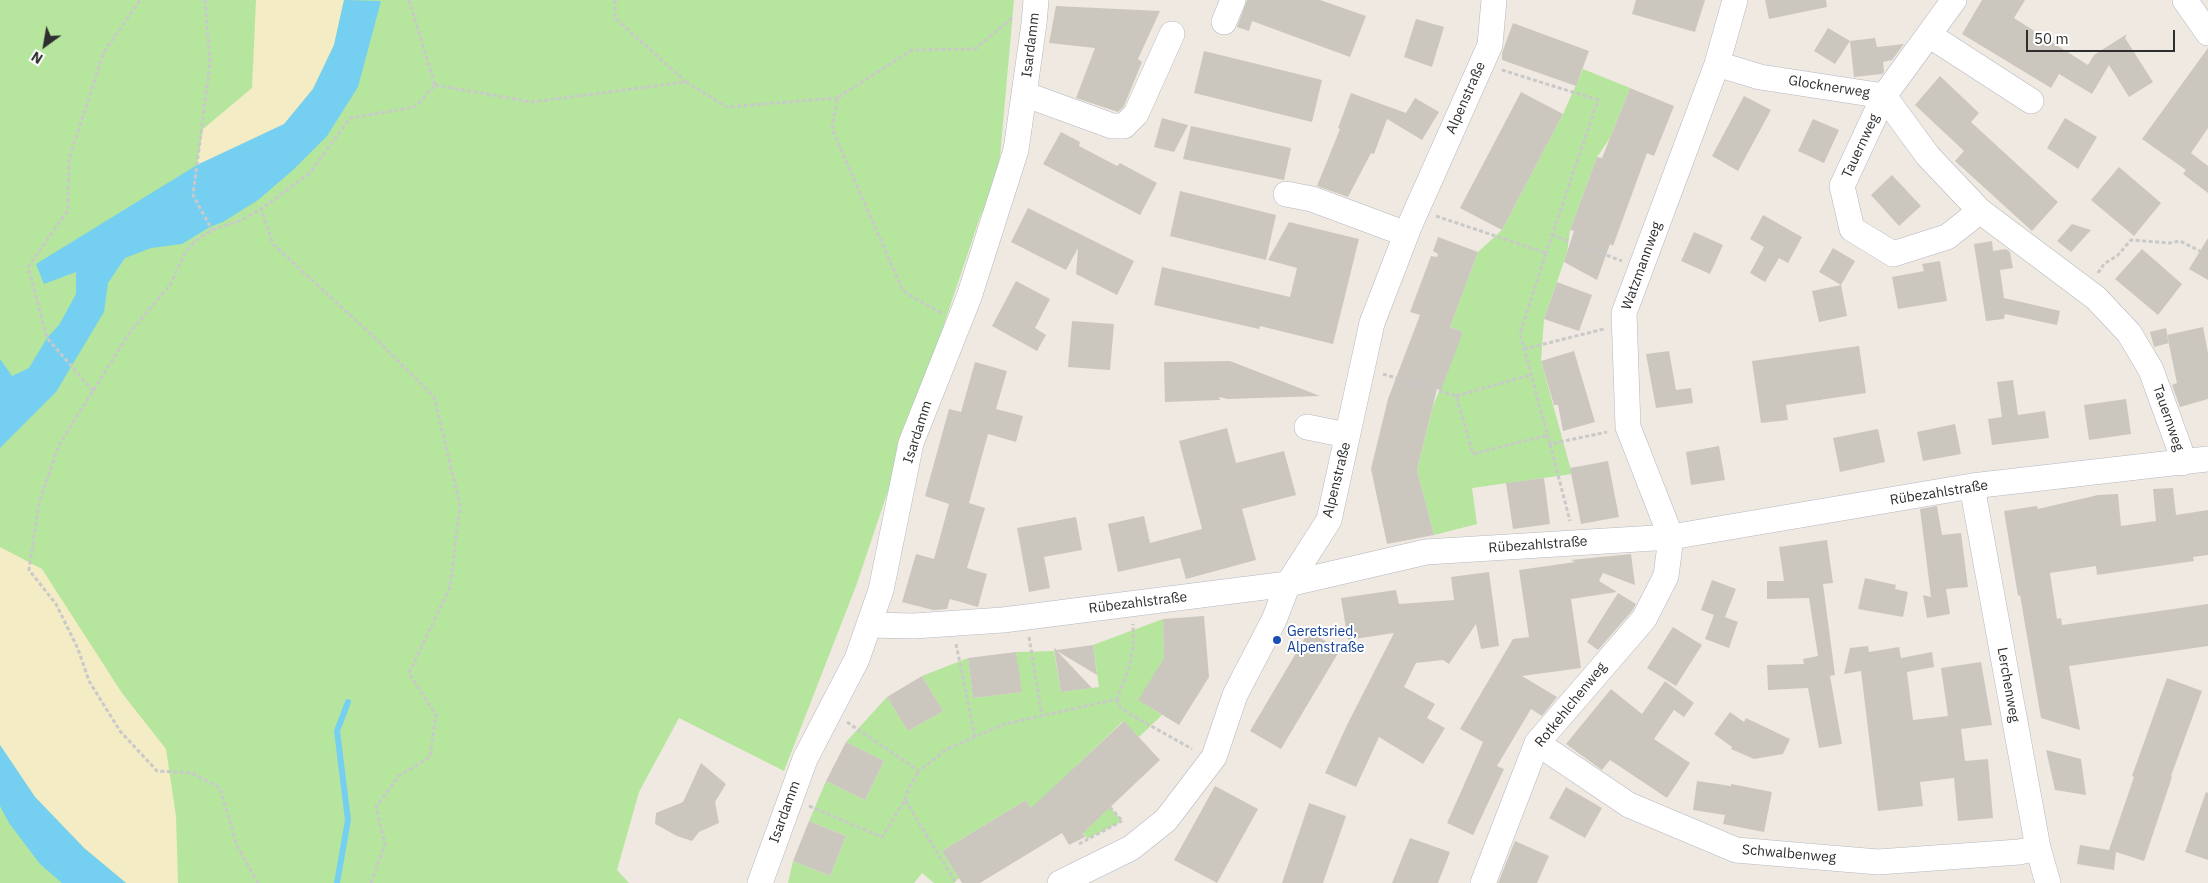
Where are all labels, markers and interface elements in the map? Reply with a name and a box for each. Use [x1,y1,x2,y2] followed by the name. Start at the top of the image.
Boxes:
[1019,12,1043,78] street label: Isardamm
[20,20,70,70] north arrow
[2028,20,2177,52] scale bar
[2034,29,2069,48] text: 50 m
[28,47,46,68] text: N
[1443,59,1489,137] street label: Alpenstraße
[1787,72,1871,102] street label: Glocknerweg
[1839,111,1883,181] street label: Tauernweg
[1618,220,1666,312] street label: Watzmannweg
[2149,383,2187,453] street label: Tauernweg
[900,399,936,465] street label: Isardamm
[1319,440,1355,520] street label: Alpenstraße
[1889,477,1989,509] street label: Rübezahlstraße
[1488,533,1588,557] street label: Rübezahlstraße
[1088,589,1188,617] street label: Rübezahlstraße
[1287,624,1364,656] place label: Geretsried, Alpenstraße
[1271,634,1283,646] marker: Geretsried, Alpenstraße
[1993,646,2023,724] street label: Lerchenweg
[1532,659,1610,751] street label: Rotkehlchenweg
[766,779,804,845] street label: Isardamm
[1741,842,1837,866] street label: Schwalbenweg

